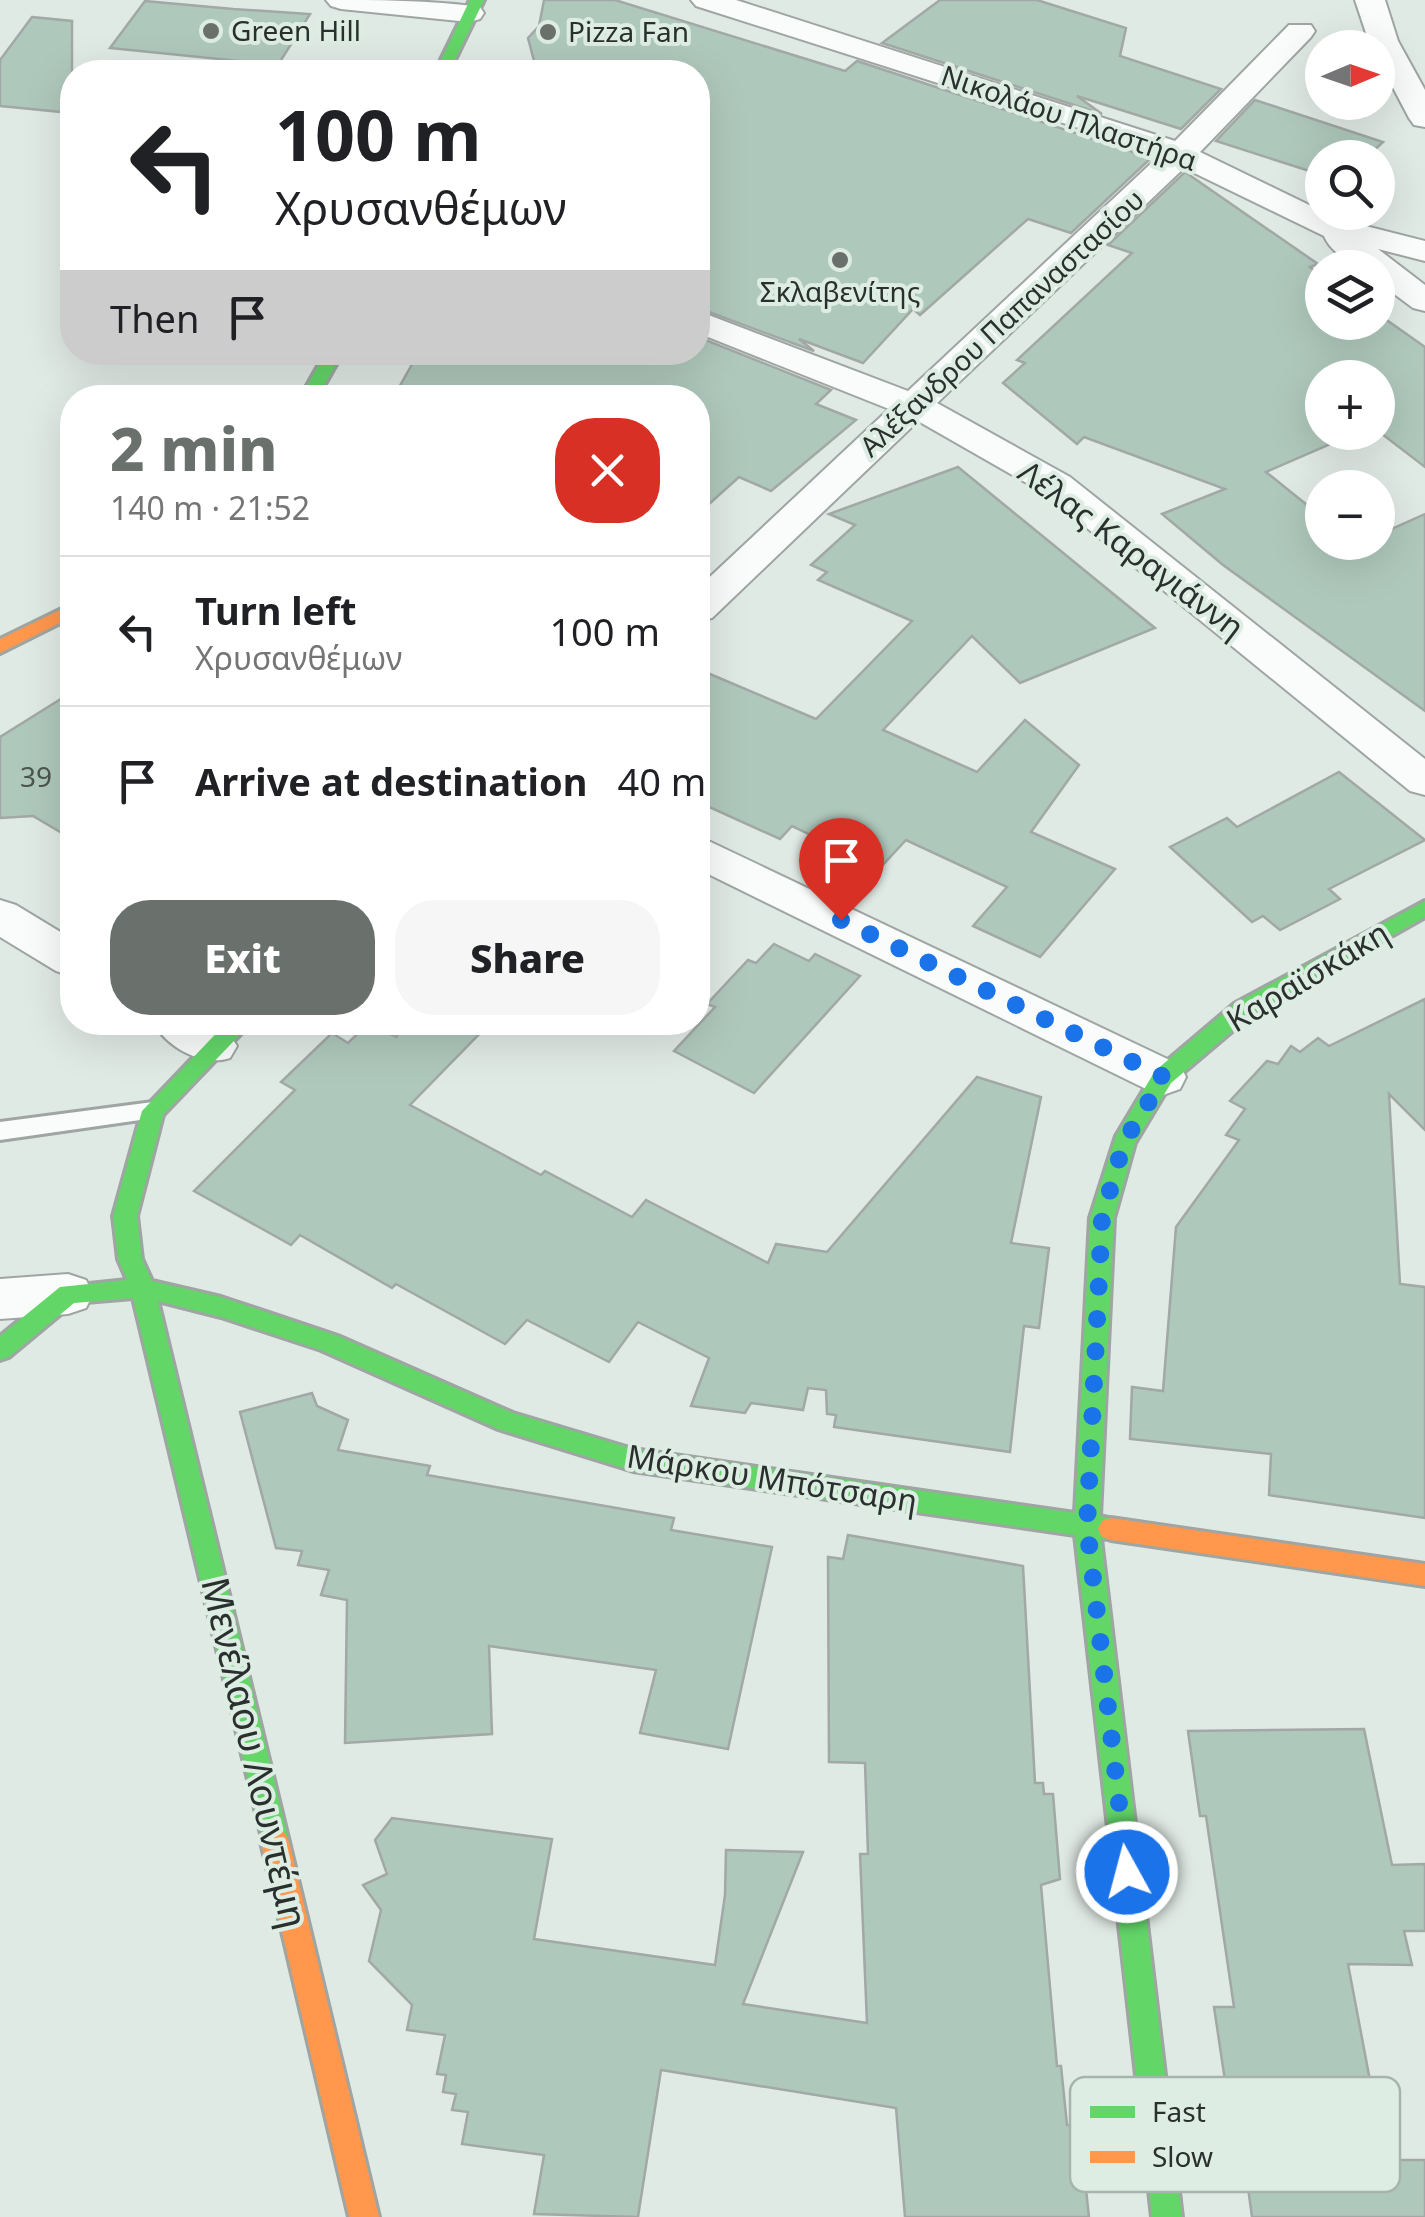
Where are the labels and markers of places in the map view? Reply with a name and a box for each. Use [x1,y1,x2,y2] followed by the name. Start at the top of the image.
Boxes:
[231,11,361,49] place label: Green Hill
[568,12,689,50] place label: Pizza Fan
[200,20,222,42] marker: Green Hill
[537,21,559,43] marker: Pizza Fan
[829,249,851,271] marker: Σκλαβενίτης
[760,272,920,310] place label: Σκλαβενίτης
[799,818,884,921] pin

